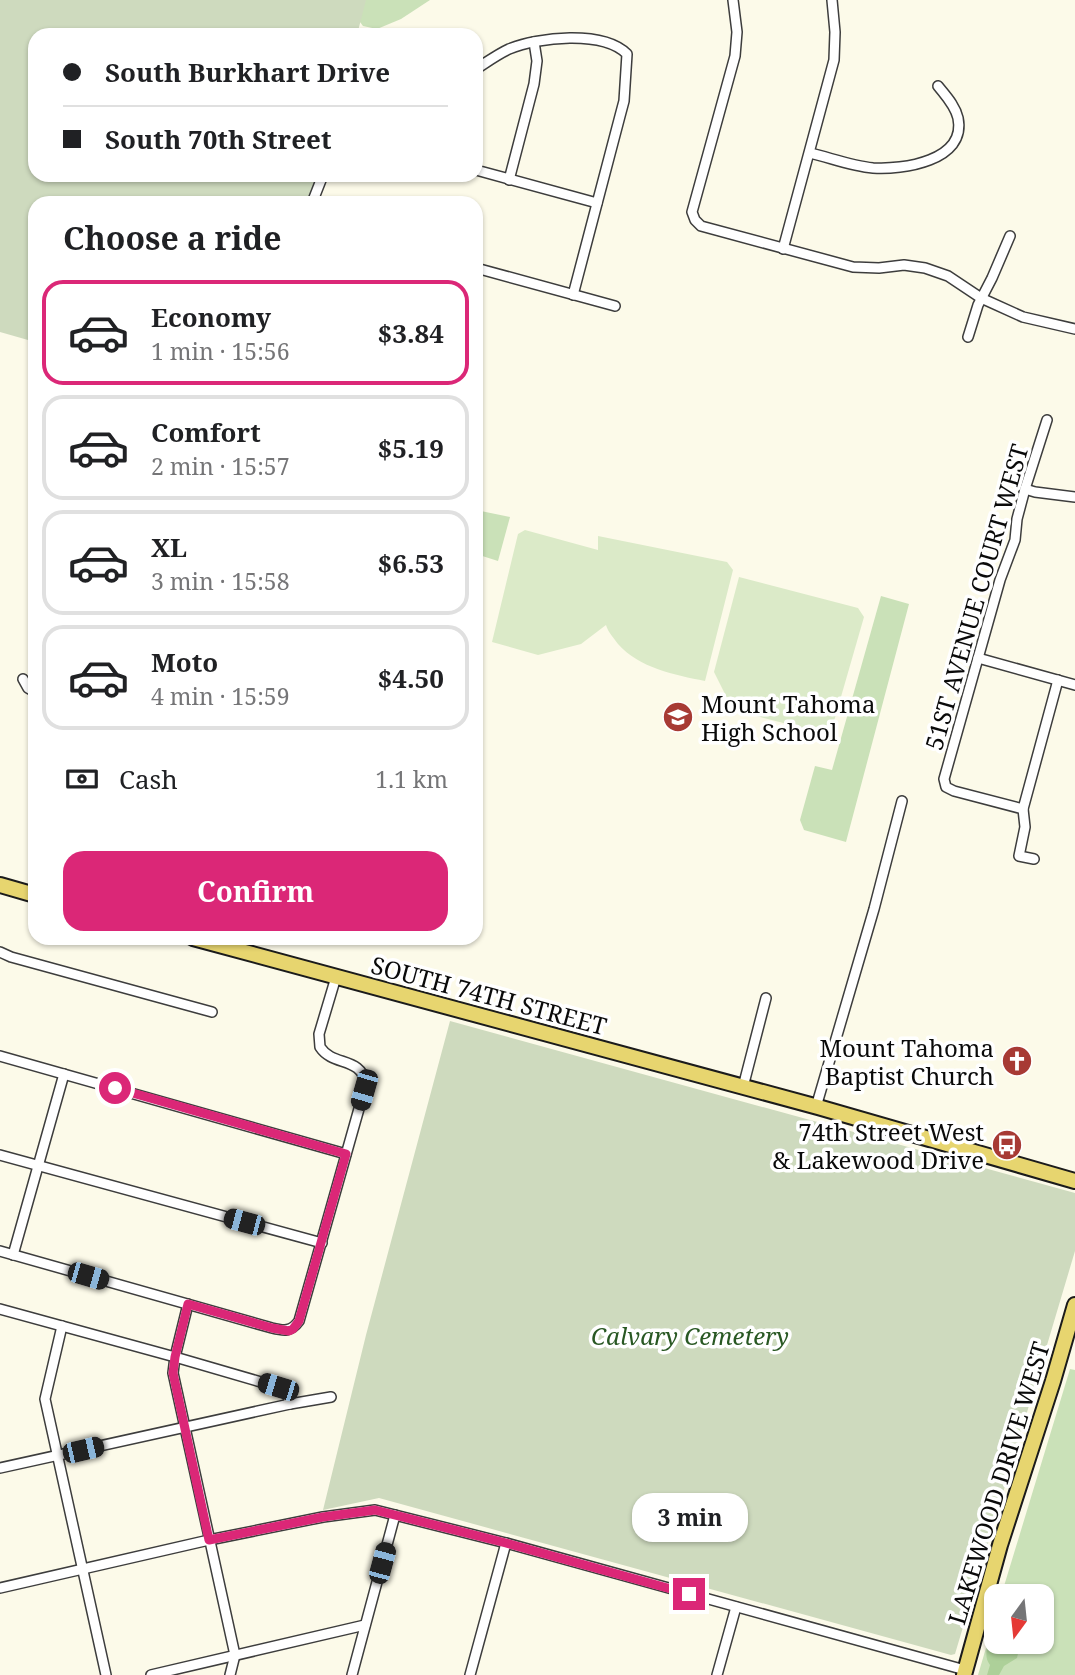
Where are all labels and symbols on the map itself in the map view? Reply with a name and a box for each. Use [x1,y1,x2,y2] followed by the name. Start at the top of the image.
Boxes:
[917,440,1036,754] street label: 51ST AVENUE COURT WEST
[701,687,876,748] place label: Mount Tahoma High School
[661,700,695,734] school or university icon: Mount Tahoma High School
[368,948,611,1042] street label: SOUTH 74TH STREET
[819,1031,994,1092] place label: Mount Tahoma Baptist Church
[1000,1044,1034,1078] church icon: Mount Tahoma Baptist Church
[349,1067,380,1113] car
[99,1072,131,1104] route start
[773,1115,984,1176] place label: 74th Street West & Lakewood Drive
[990,1128,1024,1162] bus stop icon: 74th Street West & Lakewood Drive
[221,1206,268,1238] car
[65,1260,112,1292] car
[591,1319,789,1352] park label: Calvary Cemetery
[939,1337,1057,1628] street label: LAKEWOOD DRIVE WEST
[255,1371,302,1403] car
[61,1435,106,1465] car
[631,1492,747,1542] callout: 3 min
[367,1540,398,1586] car
[673,1578,705,1610] route end
[984,1584,1054,1654] north arrow

